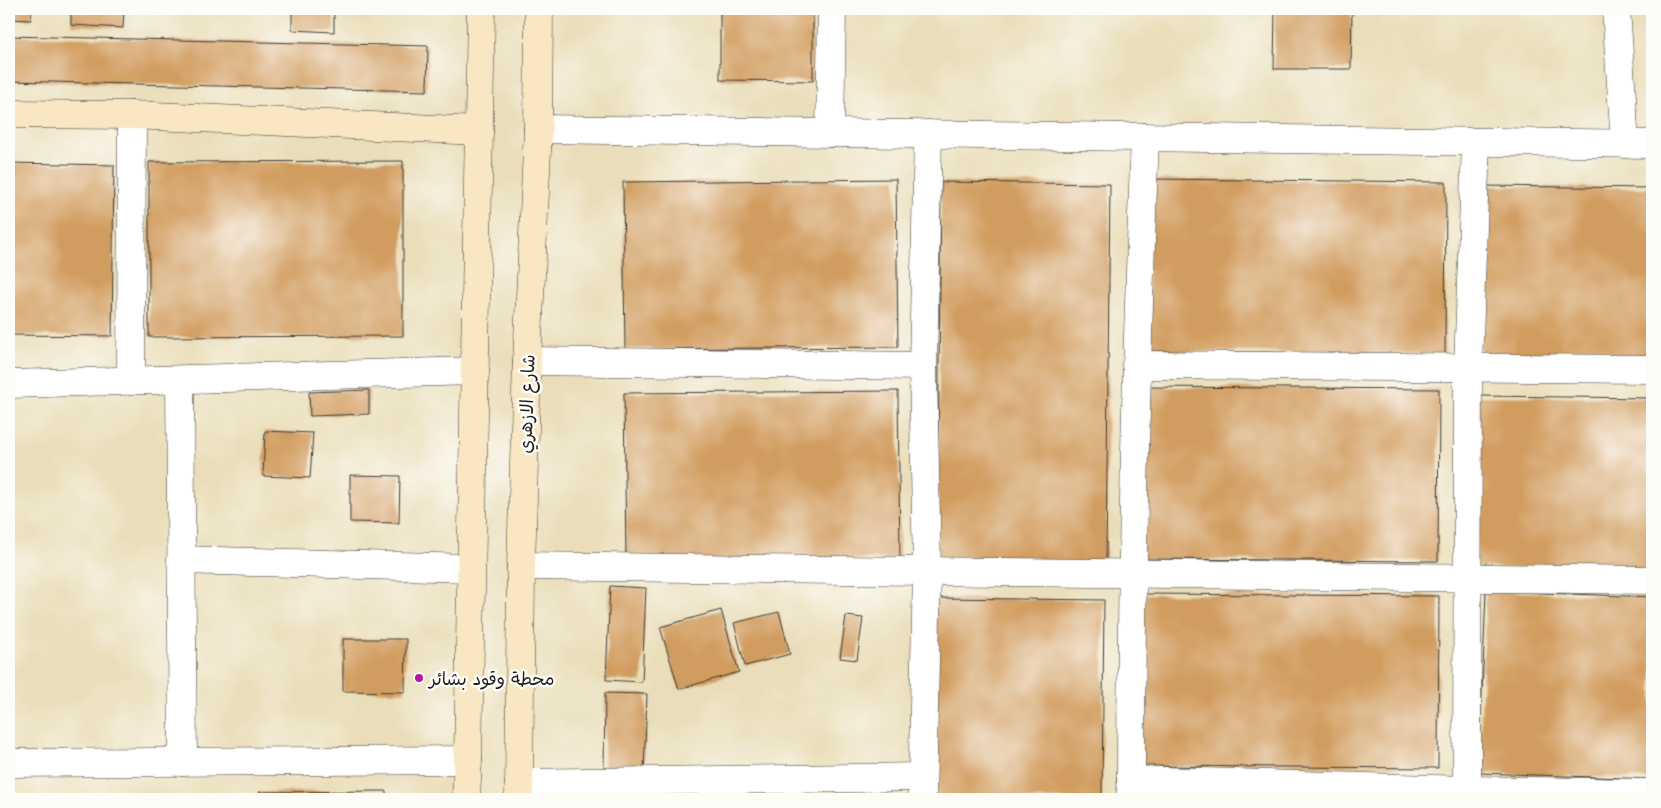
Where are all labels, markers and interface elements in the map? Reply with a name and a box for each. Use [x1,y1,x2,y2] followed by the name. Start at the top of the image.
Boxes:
[512,354,542,454] street label: شارع الازهري
[427,666,554,690] place label: محطة وقود بشائر
[413,672,425,684] marker: محطة وقود بشائر

